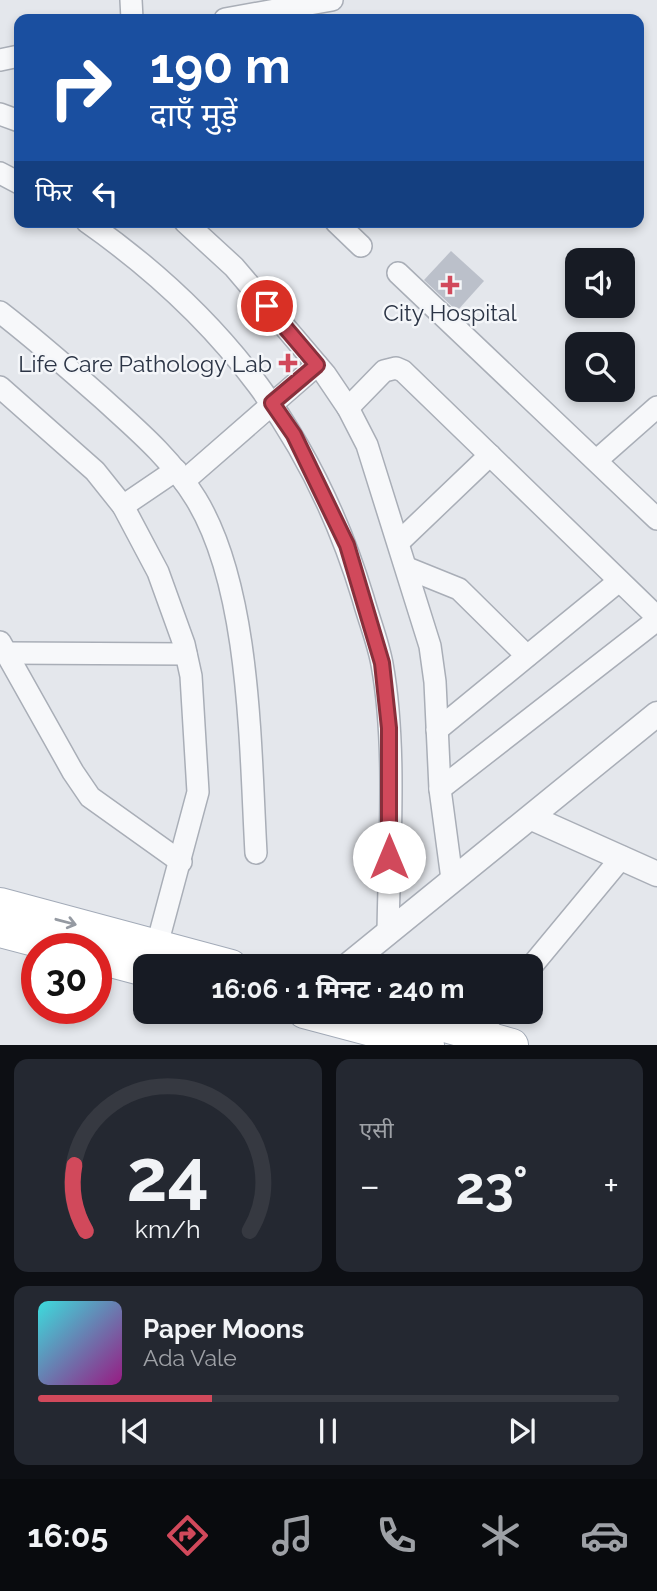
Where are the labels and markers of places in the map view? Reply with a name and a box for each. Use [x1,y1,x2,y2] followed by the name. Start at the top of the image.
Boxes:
[440,275,460,295] marker: City Hospital
[237,276,297,336] pin
[383,299,517,326] place label: City Hospital
[18,350,272,377] place label: Life Care Pathology Lab
[278,353,298,373] marker: Life Care Pathology Lab

